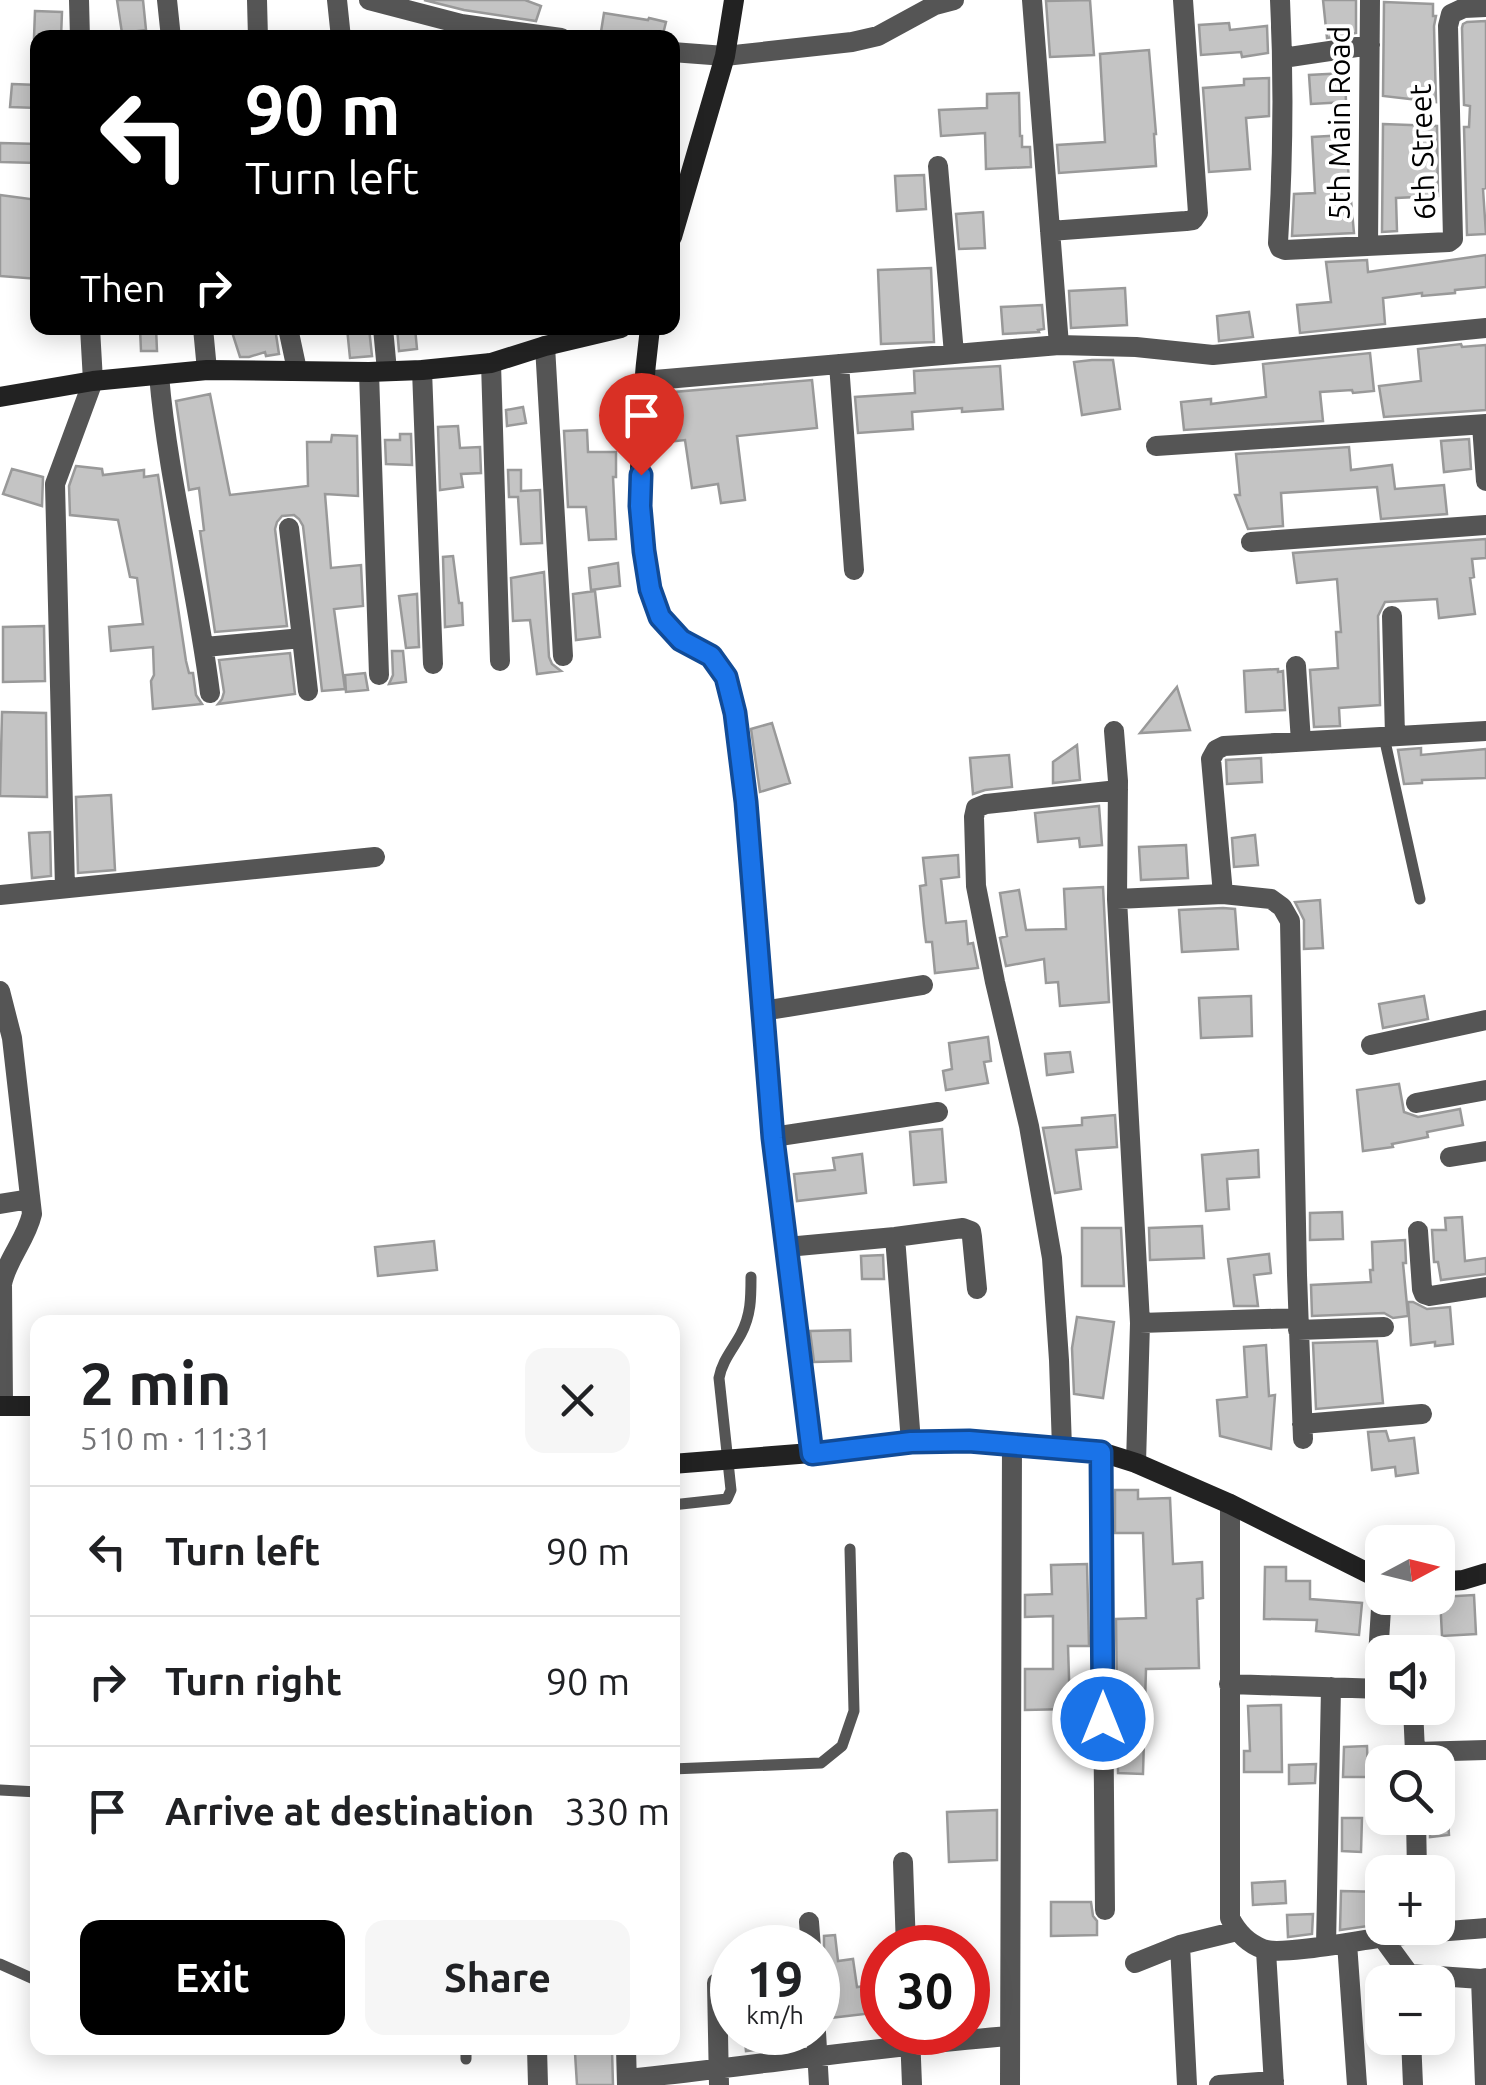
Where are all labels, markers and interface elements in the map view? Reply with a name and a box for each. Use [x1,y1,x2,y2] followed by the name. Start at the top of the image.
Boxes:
[1322,26,1356,220] street label: 5th Main Road
[80,70,210,200] icon: left
[245,70,401,148] text: 90 m
[1403,83,1441,221] street label: 6th Street
[245,152,419,203] text: Turn left
[186,260,241,315] icon: right
[80,267,166,309] text: Then
[599,373,684,476] pin
[614,388,669,443] icon: arrive
[525,1348,630,1453] button: close
[80,1349,232,1416] text: 2 min
[80,1420,272,1456] text: 510 m · 11:31
[80,1524,135,1579] icon: left
[1365,1525,1455,1615] north arrow
[1365,1525,1455,2055] map controls
[165,1530,320,1572] text: Turn left
[546,1530,630,1572] text: 90 m
[1365,1635,1455,1725] button: sound
[80,1654,135,1709] icon: right
[165,1660,342,1702] text: Turn right
[546,1660,630,1702] text: 90 m
[1051,1667,1155,1771] position arrow
[1365,1745,1455,1835] button: search
[80,1784,135,1839] icon: arrive
[165,1790,534,1832] text: Arrive at destination
[564,1790,670,1832] text: 330 m
[1365,1855,1455,1945] button: +
[80,1920,345,2035] button: Exit
[365,1920,630,2035] button: Share
[860,1925,990,2055] speed limit sign: 30
[747,1950,803,2006] text: 19
[1365,1965,1455,2055] button: −
[746,2001,804,2029] text: km/h

